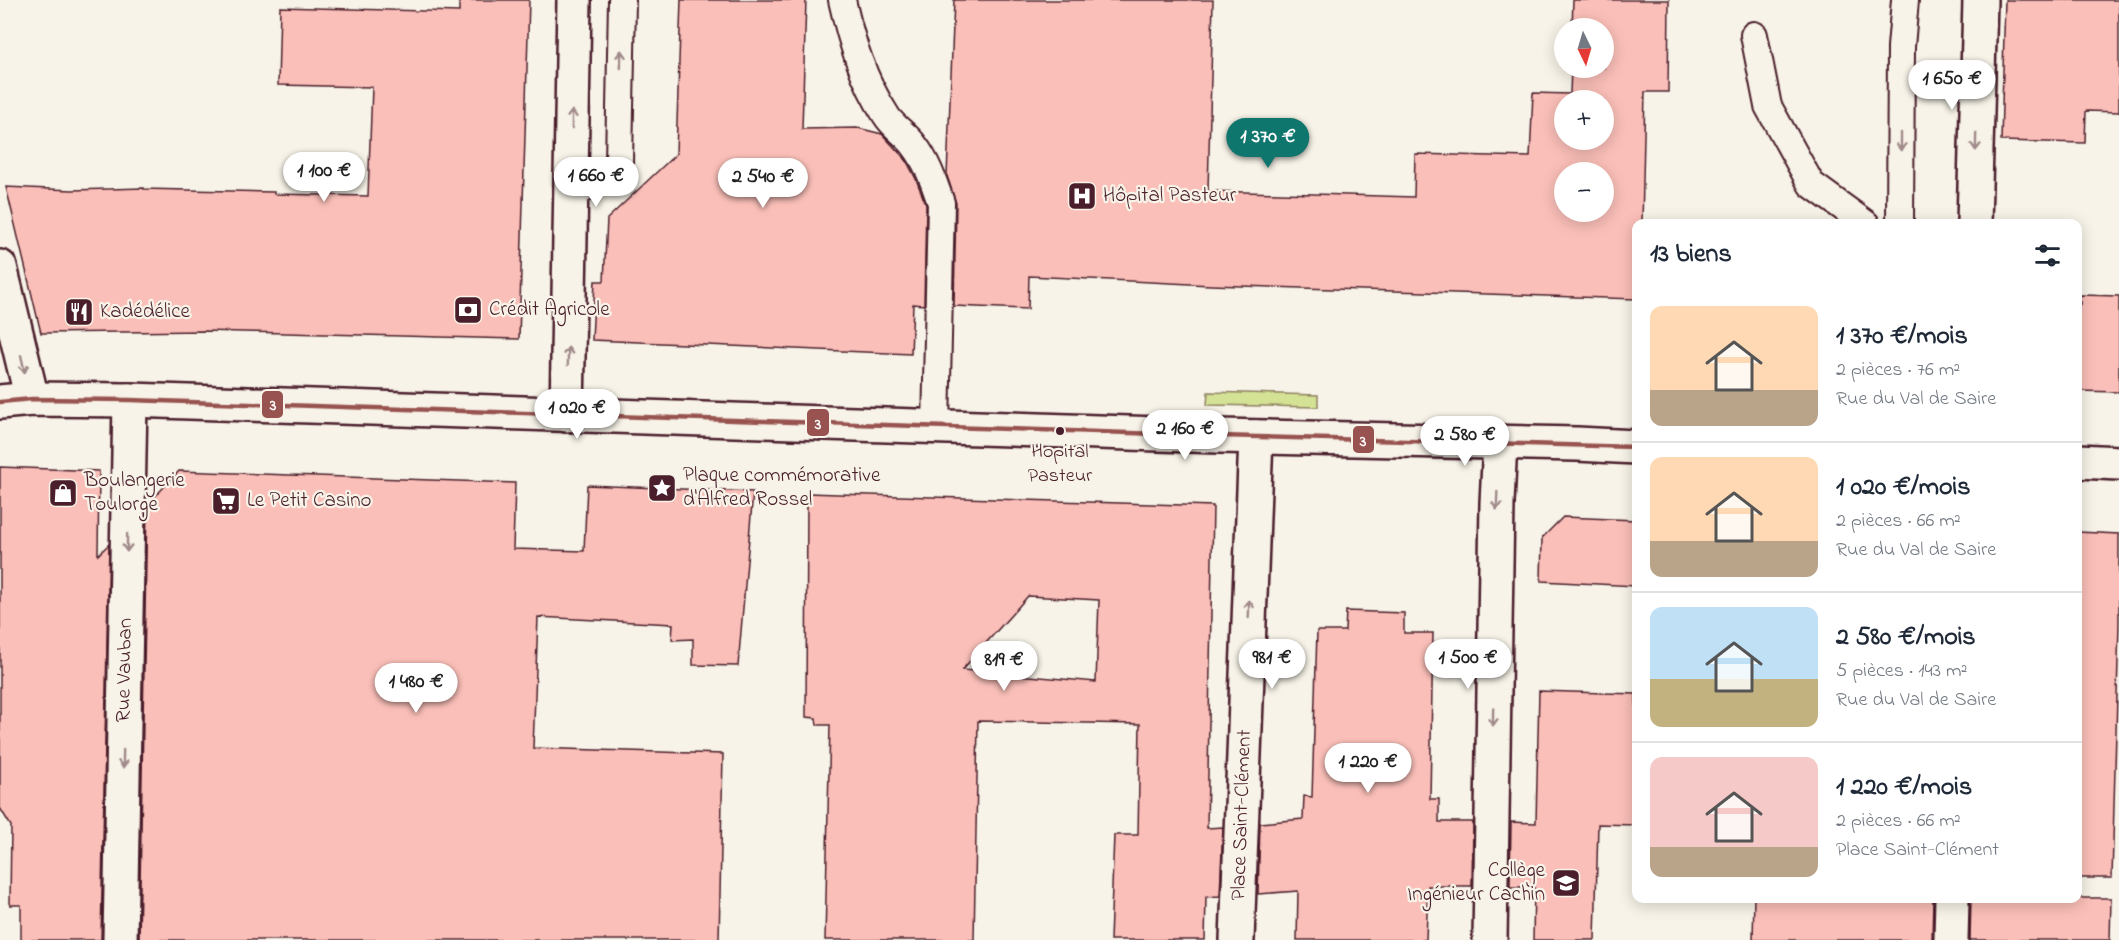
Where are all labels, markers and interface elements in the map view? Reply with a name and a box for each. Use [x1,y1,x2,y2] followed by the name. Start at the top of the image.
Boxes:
[1554,18,1614,78] north arrow
[1554,18,1614,222] map controls
[615,50,627,70] one-way arrow
[1897,60,2007,111] pin: 1 650 €
[1922,65,1982,94] text: 1 650 €
[1554,90,1614,150] button: +
[566,110,578,130] one-way arrow
[1213,118,1323,169] pin: 1 370 €
[1240,123,1296,152] text: 1 370 €
[1895,132,1907,152] one-way arrow
[1971,132,1982,152] one-way arrow
[269,152,379,203] pin: 1 100 €
[297,157,351,186] text: 1 100 €
[541,157,651,208] pin: 1 660 €
[708,158,818,209] pin: 2 540 €
[568,162,624,191] text: 1 660 €
[1554,162,1614,222] button: −
[732,163,794,192] text: 2 540 €
[1066,180,1098,212] hospital icon: Hôpital Pasteur
[1103,181,1237,211] place label: Hôpital Pasteur
[1650,236,1732,274] text: 13 biens
[2031,239,2064,272] icon: filters
[452,294,484,326] bank icon: Crédit Agricole
[489,295,610,327] place label: Crédit Agricole
[63,296,95,328] restaurant icon: Kadédélice
[100,297,191,327] place label: Kadédélice
[1836,318,1968,356] text: 1 370 €/mois
[1698,330,1770,402] icon: home
[562,347,573,367] one-way arrow
[18,355,30,374] one-way arrow
[1836,356,1960,385] text: 2 pièces · 76 m²
[1836,385,1996,414] text: Rue du Val de Saire
[522,389,632,440] pin: 1 020 €
[261,390,284,419] line badge: 3
[269,394,277,418] text: 3
[548,394,606,423] text: 1 020 €
[806,408,830,437] line badge: 3
[1130,410,1240,461] pin: 2 160 €
[814,413,822,437] text: 3
[1156,415,1214,444] text: 2 160 €
[1410,416,1520,467] pin: 2 580 €
[1434,421,1496,450] text: 2 580 €
[1054,425,1066,437] marker: Hopital Pasteur
[1352,425,1375,454] line badge: 3
[1359,430,1367,454] text: 3
[1028,438,1093,491] place label: Hopital Pasteur
[683,461,881,515] place label: Plaque commémorative d'Alfred Rossel
[83,466,185,522] place label: Boulangerie Toulorge
[1836,469,1970,507] text: 1 020 €/mois
[646,472,678,504] place icon: Plaque commémorative d'Alfred Rossel
[47,477,79,509] shop icon: Boulangerie Toulorge
[1698,481,1770,553] icon: home
[210,485,242,517] supermarket icon: Le Petit Casino
[247,486,372,516] place label: Le Petit Casino
[1492,490,1503,510] one-way arrow
[1836,507,1961,536] text: 2 pièces · 66 m²
[121,532,133,552] one-way arrow
[1836,536,1996,565] text: Rue du Val de Saire
[1244,599,1255,619] one-way arrow
[109,618,141,722] street label: Rue Vauban
[1836,619,1976,657] text: 2 580 €/mois
[1698,631,1770,703] icon: home
[1230,639,1314,690] pin: 981 €
[1413,639,1523,690] pin: 1 500 €
[962,641,1046,692] pin: 819 €
[1253,644,1291,673] text: 981 €
[1438,644,1498,673] text: 1 500 €
[985,646,1023,675] text: 819 €
[1836,657,1967,686] text: 5 pièces · 143 m²
[361,663,471,714] pin: 1 480 €
[389,668,443,697] text: 1 480 €
[1836,686,1996,715] text: Rue du Val de Saire
[1488,706,1499,726] one-way arrow
[1224,729,1260,901] street label: Place Saint-Clément
[1313,743,1423,794] pin: 1 220 €
[117,748,129,768] one-way arrow
[1339,748,1397,777] text: 1 220 €
[1836,769,1972,807] text: 1 220 €/mois
[1698,781,1770,853] icon: home
[1836,807,1961,836] text: 2 pièces · 66 m²
[1836,836,1999,865] text: Place Saint-Clément
[1407,856,1546,912] place label: Collège Ingénieur Cachin
[1550,867,1582,899] school or university icon: Collège Ingénieur Cachin

